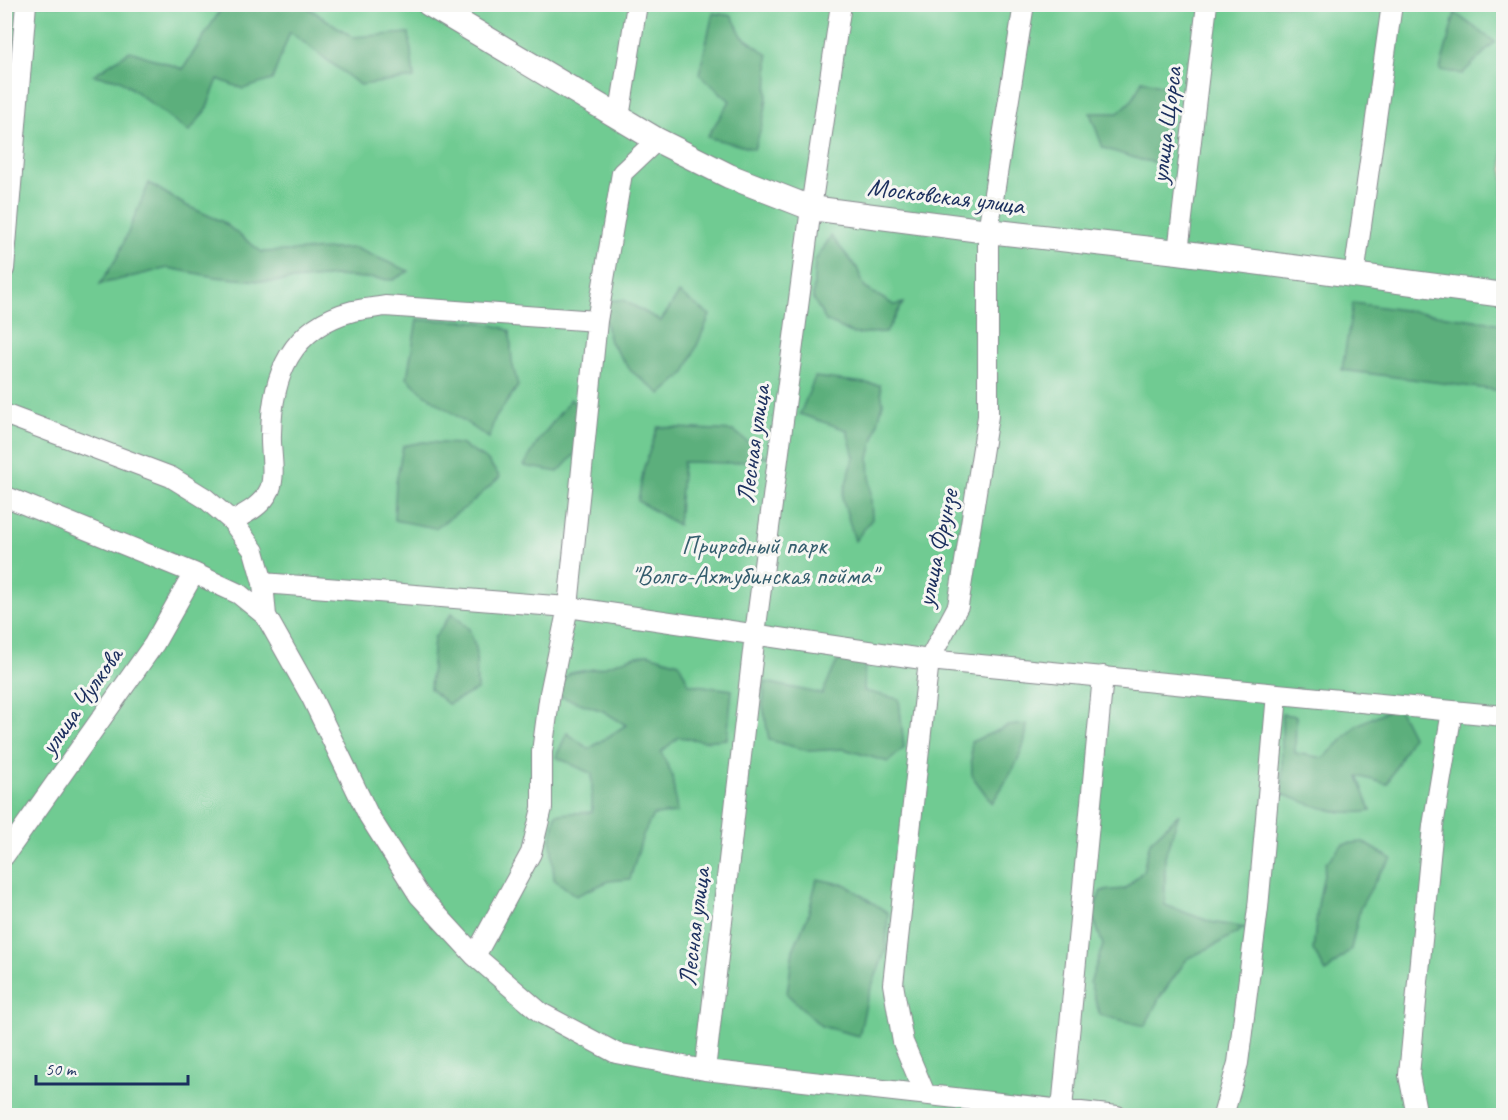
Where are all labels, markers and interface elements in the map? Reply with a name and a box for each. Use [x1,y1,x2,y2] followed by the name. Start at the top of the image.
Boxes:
[1142,63,1190,187] street label: улица Щорса
[866,170,1028,222] street label: Московская улица
[728,381,778,505] street label: Лесная улица
[908,485,966,612] street label: улица Фрунзе
[631,529,882,592] park label: Природный парк "Волго-Ахтубинская пойма"
[31,639,131,763] street label: улица Чулкова
[670,864,718,988] street label: Лесная улица
[36,1048,188,1086] scale bar
[45,1058,78,1080] text: 50 m

